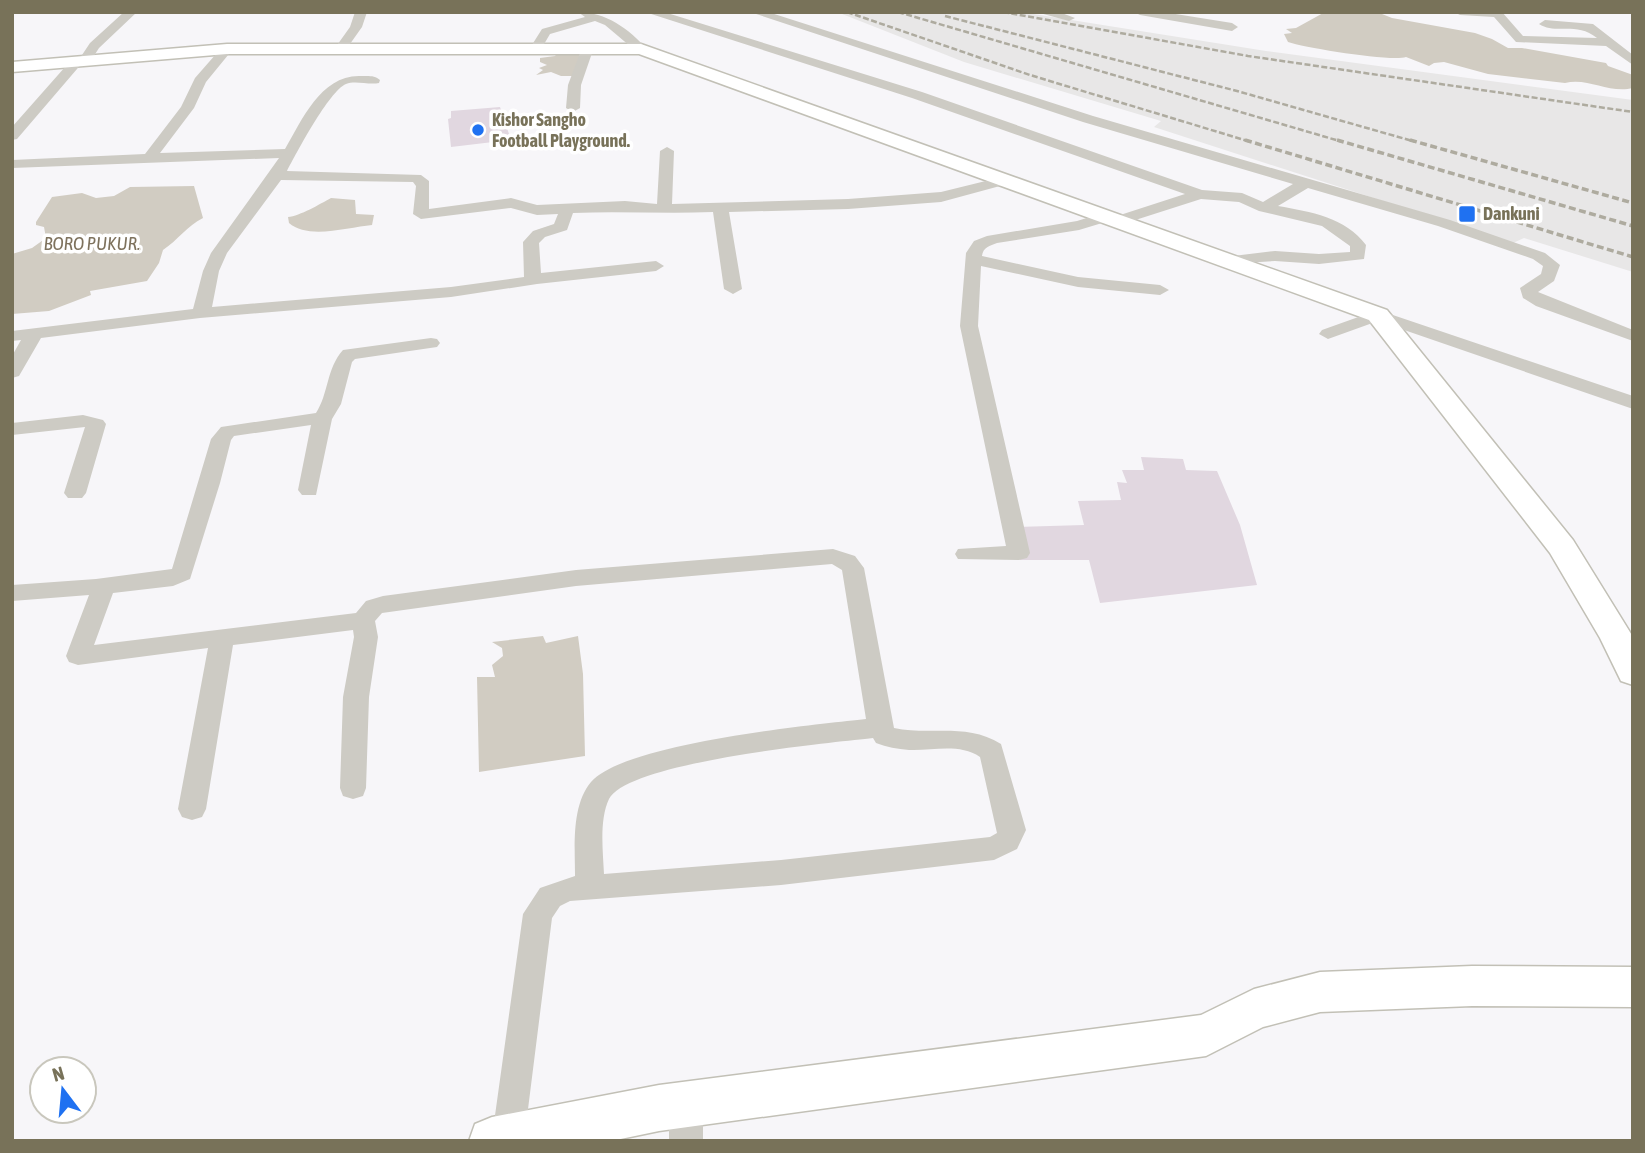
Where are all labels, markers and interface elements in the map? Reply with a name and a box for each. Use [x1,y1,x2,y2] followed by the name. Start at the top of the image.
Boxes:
[492,109,630,151] place label: Kishor Sangho Football Playground.
[470,122,486,138] marker: Kishor Sangho Football Playground.
[1483,203,1540,224] place label: Dankuni
[1457,204,1477,224] marker: Dankuni
[43,232,141,254] water label: BORO PUKUR.
[28,1055,98,1125] north arrow
[50,1062,67,1086] text: N

